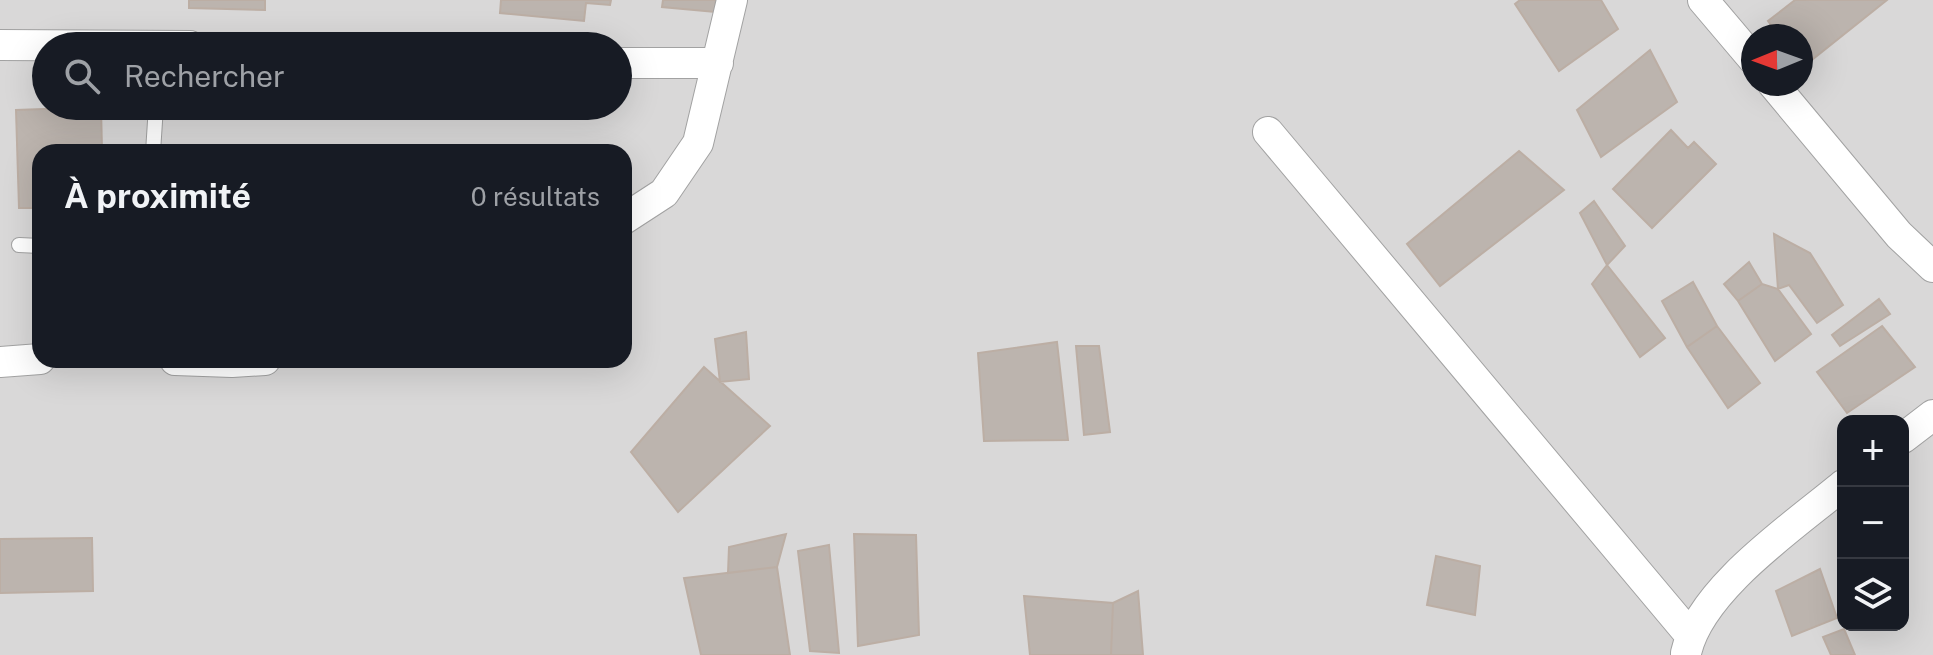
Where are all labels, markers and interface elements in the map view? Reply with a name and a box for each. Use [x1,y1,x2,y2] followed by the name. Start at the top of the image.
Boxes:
[1741,24,1813,96] north arrow
[32,32,632,120] search box
[60,54,104,98] icon: search
[124,58,285,94] text: Rechercher
[64,176,251,216] text: À proximité
[471,181,600,212] text: 0 résultats
[1837,415,1909,631] map controls
[1837,415,1909,487] button: +
[1837,487,1909,559] button: −
[1837,559,1909,631] button: layers

